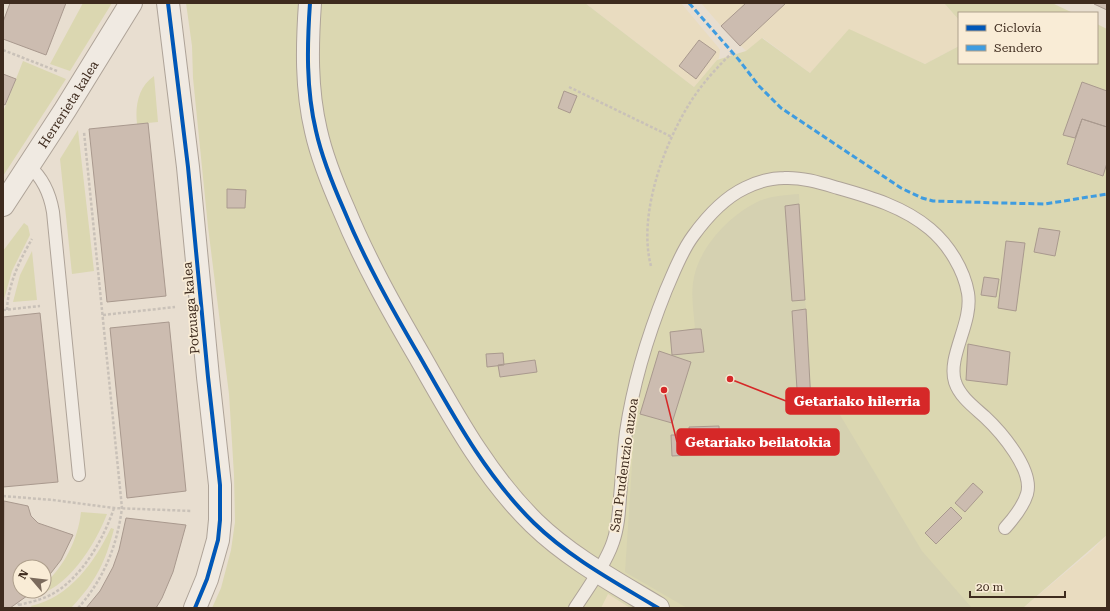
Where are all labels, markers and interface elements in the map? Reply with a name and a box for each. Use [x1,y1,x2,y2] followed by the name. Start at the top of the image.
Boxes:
[958,12,1098,64] legend
[994,21,1042,35] text: Ciclovía
[994,41,1042,55] text: Sendero
[35,58,101,151] street label: Herrerieta kalea
[179,261,203,355] street label: Potzuaga kalea
[786,388,929,414] callout: Getariako hilerria
[794,393,921,409] text: Getariako hilerria
[607,397,641,533] street label: San Prudentzio auzoa
[677,429,839,455] callout: Getariako beilatokia
[685,434,832,450] text: Getariako beilatokia
[12,559,52,599] north arrow
[16,567,32,581] text: N
[970,573,1065,599] scale bar
[976,580,1003,594] text: 20 m

